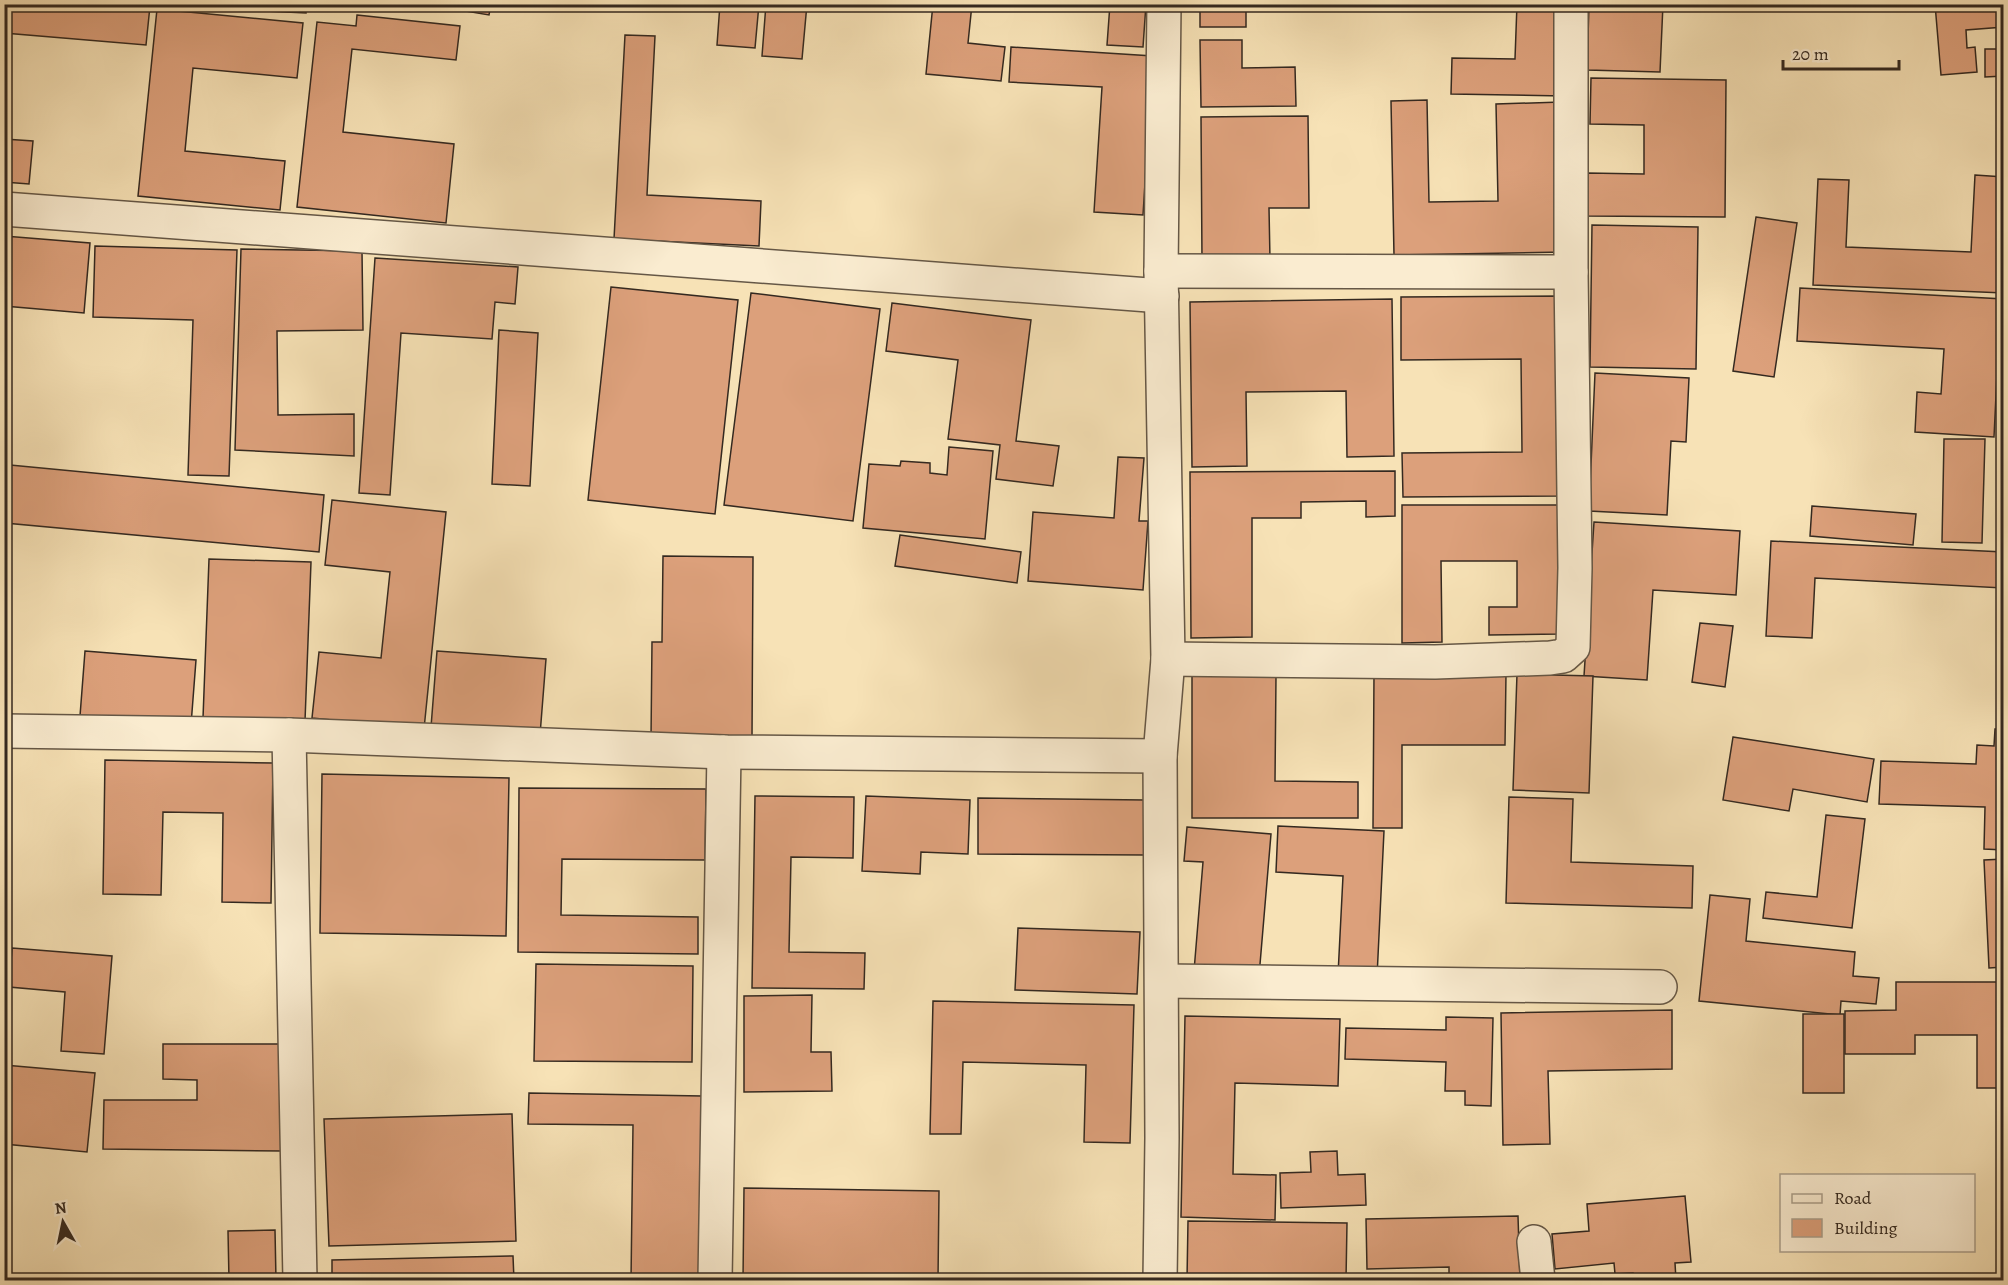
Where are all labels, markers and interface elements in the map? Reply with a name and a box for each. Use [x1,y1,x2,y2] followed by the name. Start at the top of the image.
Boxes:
[1783,33,1898,71] scale bar
[1792,42,1829,66] text: 20 m
[1780,1174,1975,1252] legend
[1834,1186,1872,1210] text: Road
[33,1192,93,1252] north arrow
[53,1196,69,1220] text: N
[1834,1216,1898,1240] text: Building

